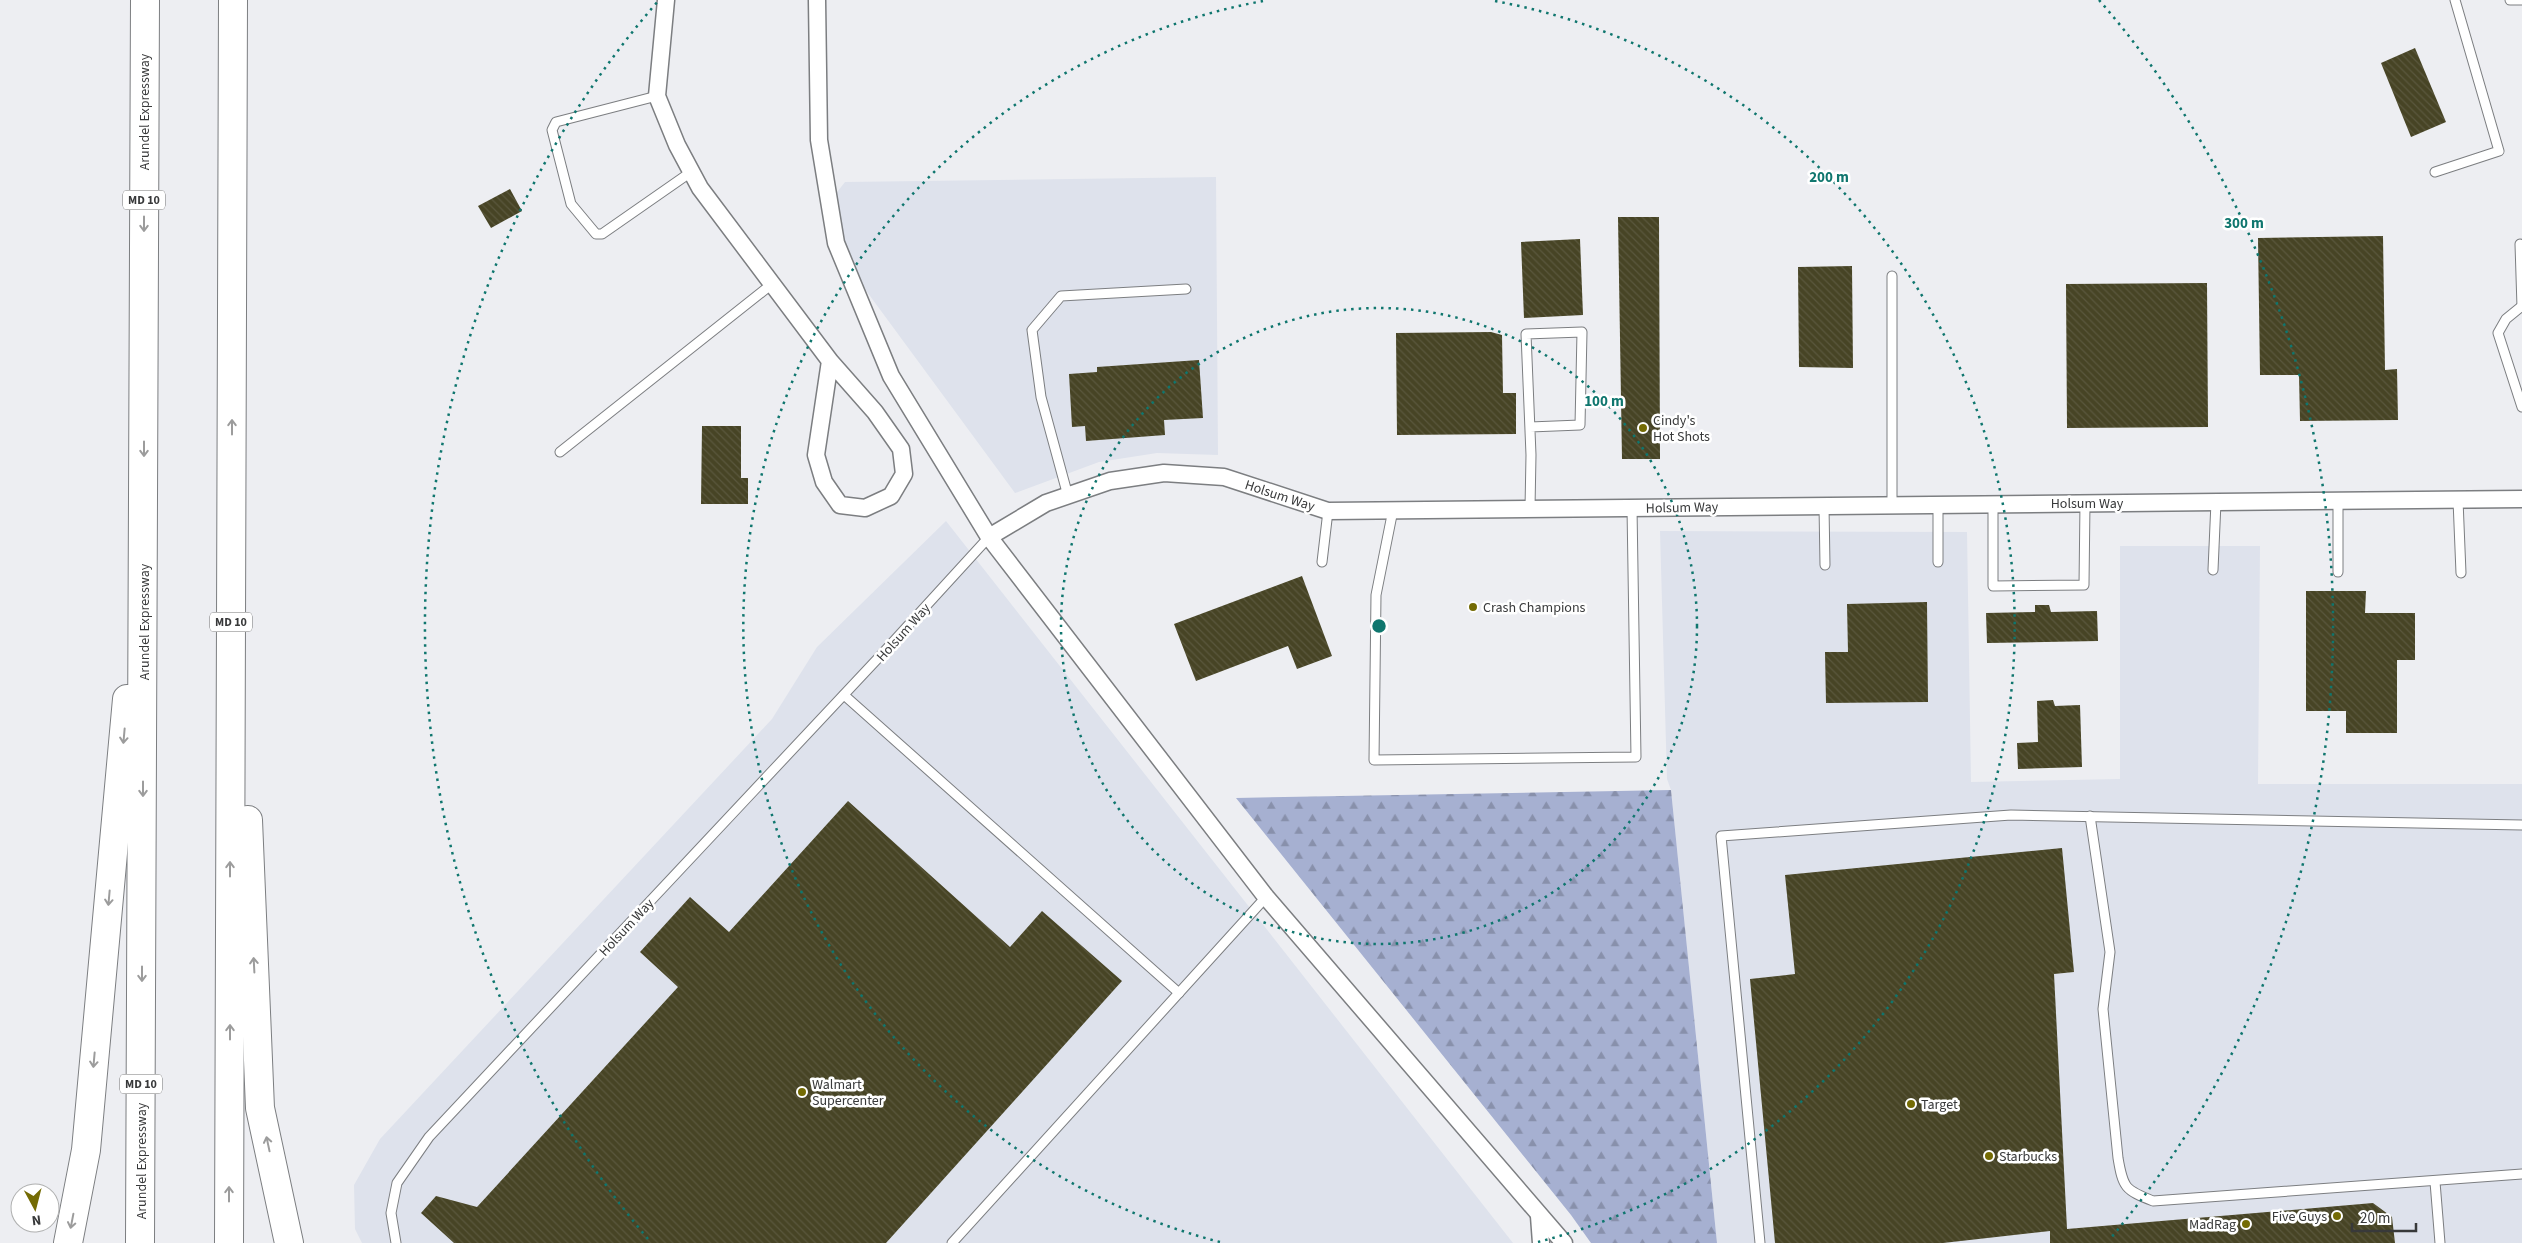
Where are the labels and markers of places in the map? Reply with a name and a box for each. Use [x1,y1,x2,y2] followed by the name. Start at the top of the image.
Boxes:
[1653,411,1710,447] place label: Cindy's Hot Shots
[1637,422,1649,434] marker: Cindy's Hot Shots
[1483,598,1586,618] place label: Crash Champions
[1467,601,1479,613] marker: Crash Champions
[1370,617,1388,635] centre of rings
[812,1075,884,1111] place label: Walmart Supercenter
[796,1086,808,1098] marker: Walmart Supercenter
[1921,1095,1958,1115] place label: Target
[1905,1098,1917,1110] marker: Target
[1999,1147,2057,1167] place label: Starbucks
[1983,1150,1995,1162] marker: Starbucks
[2272,1207,2327,1227] place label: Five Guys
[2331,1210,2343,1222] marker: Five Guys
[2189,1215,2236,1235] place label: MadRag
[2240,1218,2252,1230] marker: MadRag

